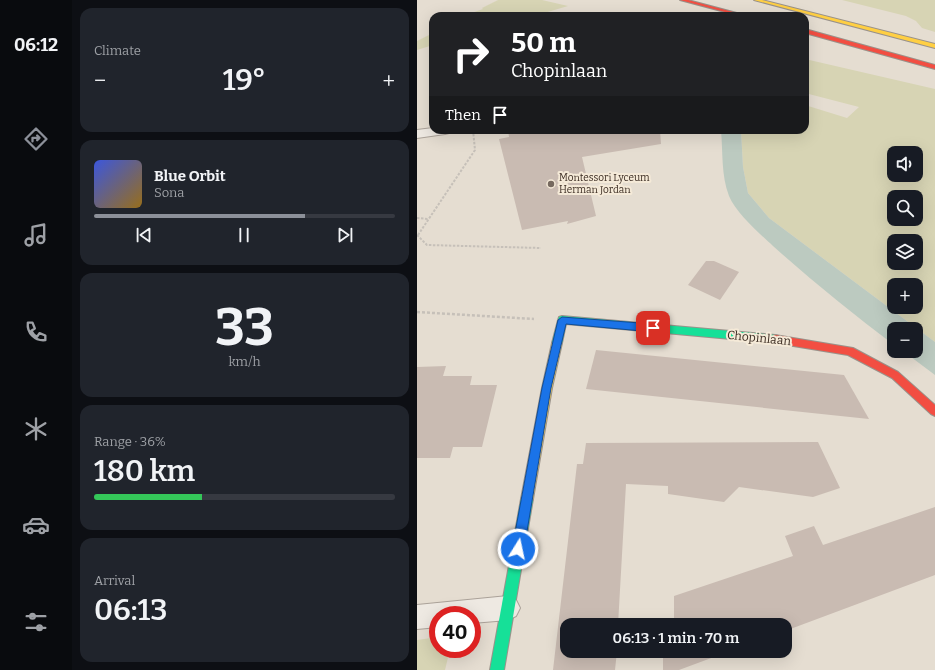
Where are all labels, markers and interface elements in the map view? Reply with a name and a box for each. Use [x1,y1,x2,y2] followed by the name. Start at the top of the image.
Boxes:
[511,26,576,59] text: 50 m
[445,28,497,80] icon: right
[14,34,58,56] text: 06:12
[94,43,141,58] text: Climate
[511,60,607,82] text: Chopinlaan
[223,62,266,98] text: 19°
[94,67,106,94] text: −
[382,67,395,94] text: +
[489,104,511,126] icon: arrive
[445,106,481,124] text: Then
[22,125,50,153] icon: directions
[887,146,923,358] map controls
[887,146,923,182] button: sound
[154,167,226,185] text: Blue Orbit
[559,172,650,196] place label: Montessori Lyceum Herman Jordan
[546,179,556,189] marker: Montessori Lyceum Herman Jordan
[154,185,184,200] text: Sona
[887,190,923,226] button: search
[22,221,50,249] icon: music
[133,224,155,246] icon: previous
[233,224,255,246] icon: pause
[334,224,356,246] icon: next
[887,234,923,270] button: layers
[887,278,923,314] button: +
[215,296,274,359] text: 33
[636,311,670,345] pin
[642,317,664,339] icon: arrive
[22,318,50,346] icon: phone
[887,322,923,358] button: −
[726,328,792,348] street label: Chopinlaan
[228,354,261,369] text: km/h
[22,415,50,443] icon: climate
[94,434,166,449] text: Range · 36%
[94,453,195,489] text: 180 km
[22,511,50,539] icon: car
[497,528,539,570] position arrow
[94,573,135,588] text: Arrival
[94,592,168,628] text: 06:13
[429,606,481,658] speed limit sign: 40
[22,608,50,636] icon: filters
[613,629,739,647] text: 06:13 · 1 min · 70 m

